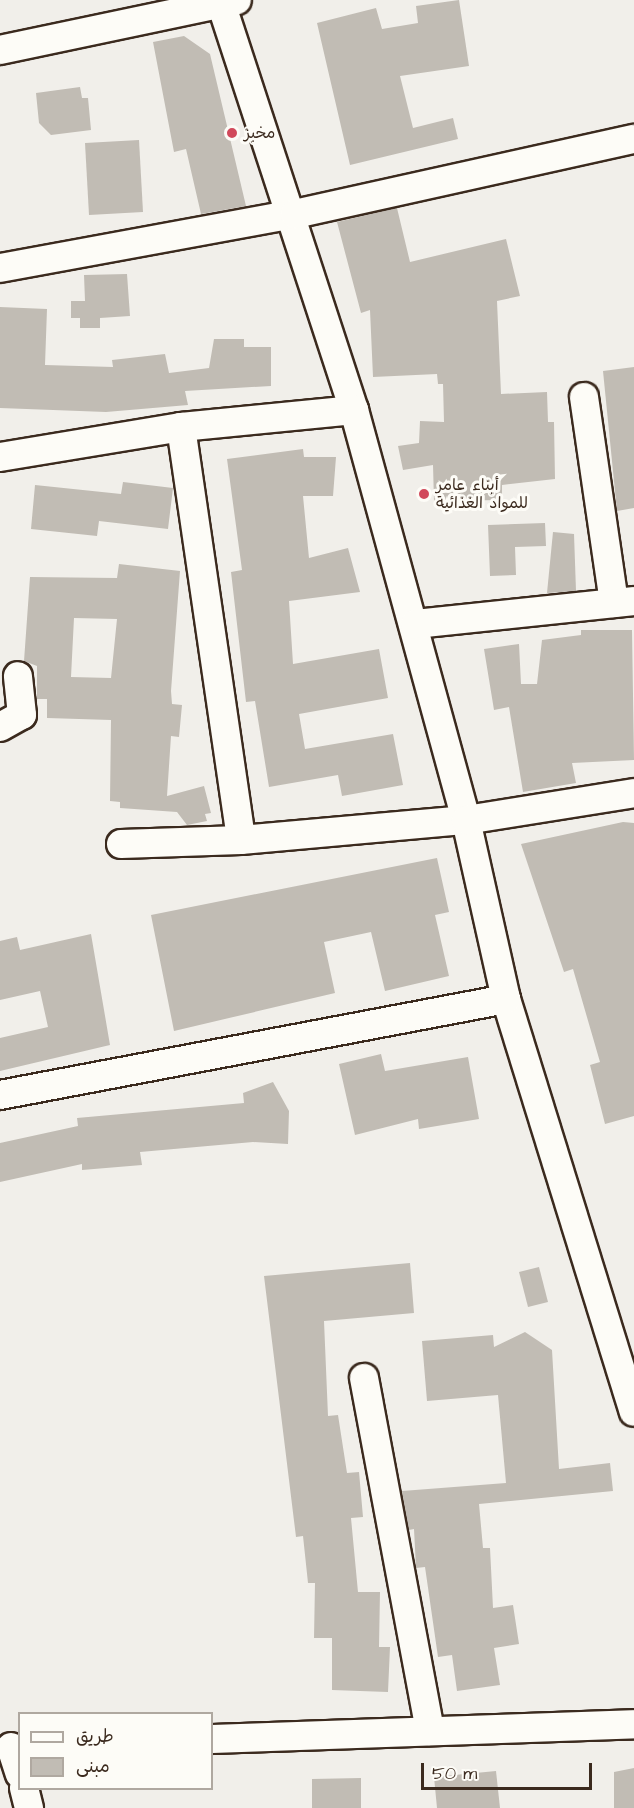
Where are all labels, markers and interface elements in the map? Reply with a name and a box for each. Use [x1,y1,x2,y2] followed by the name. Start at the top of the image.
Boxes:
[244,123,275,143] place label: مخبز
[225,126,239,140] marker: مخبز
[436,475,528,513] place label: أبناء عامر للمواد الغذائية
[417,487,431,501] marker: أبناء عامر للمواد الغذائية
[18,1712,213,1790] legend
[76,1724,114,1749] text: طريق
[424,1751,595,1789] scale bar
[76,1754,110,1779] text: مبنى
[432,1761,477,1786] text: 50 m

